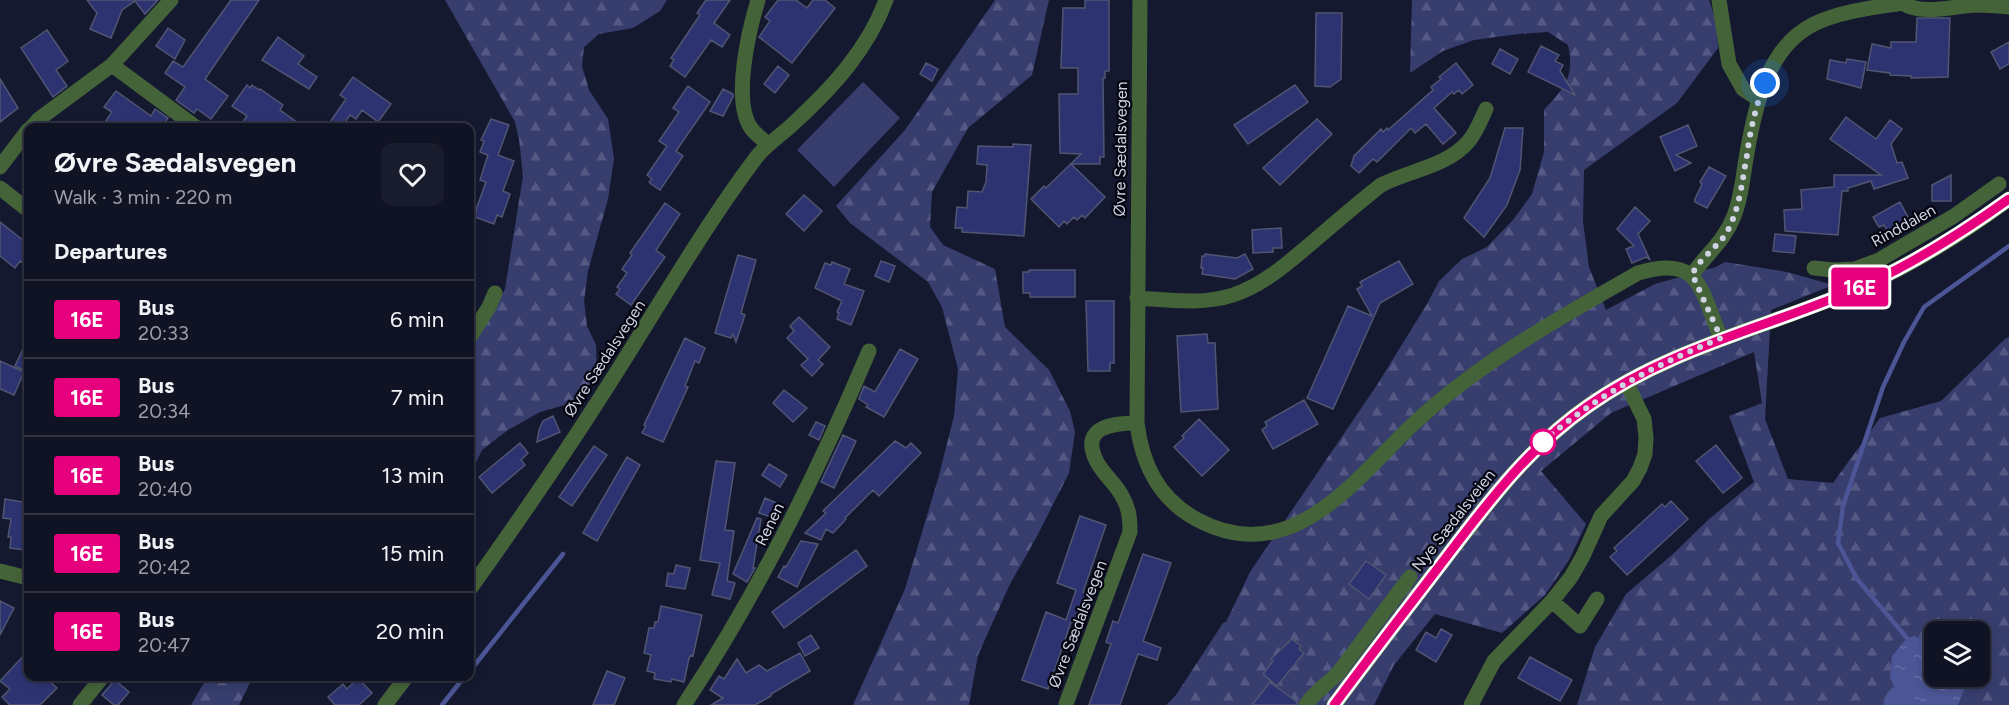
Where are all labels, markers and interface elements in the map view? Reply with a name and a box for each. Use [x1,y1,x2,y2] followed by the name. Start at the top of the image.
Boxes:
[1750,68,1780,98] your location
[1110,81,1131,217] street label: Øvre Sædalsvegen
[381,143,444,206] button: heart
[54,145,296,179] text: Øvre Sædalsvegen
[54,185,232,209] text: Walk · 3 min · 220 m
[1868,200,1939,251] street label: Rinddalen
[54,238,167,265] text: Departures
[1826,268,1894,306] line badge: 16E
[1843,275,1877,300] text: 16E
[138,294,174,321] text: Bus
[560,296,649,420] street label: Øvre Sædalsvegen
[390,306,444,333] text: 6 min
[70,307,104,332] text: 16E
[138,321,189,345] text: 20:33
[138,372,174,399] text: Bus
[391,384,444,411] text: 7 min
[70,385,104,410] text: 16E
[138,399,190,423] text: 20:34
[1530,429,1556,455] unlabelled marker
[138,450,174,477] text: Bus
[381,462,444,489] text: 13 min
[70,463,104,488] text: 16E
[1408,466,1499,575] street label: Nye Sædalsveien
[138,477,192,501] text: 20:40
[751,500,788,549] street label: Renen
[138,528,174,555] text: Bus
[381,540,444,567] text: 15 min
[70,541,104,566] text: 16E
[138,555,191,579] text: 20:42
[1044,558,1111,691] street label: Øvre Sædalsvegen
[138,606,174,633] text: Bus
[376,618,444,645] text: 20 min
[70,619,104,644] text: 16E
[1924,621,1990,687] map controls
[1924,621,1990,687] button: layers
[138,633,190,657] text: 20:47

